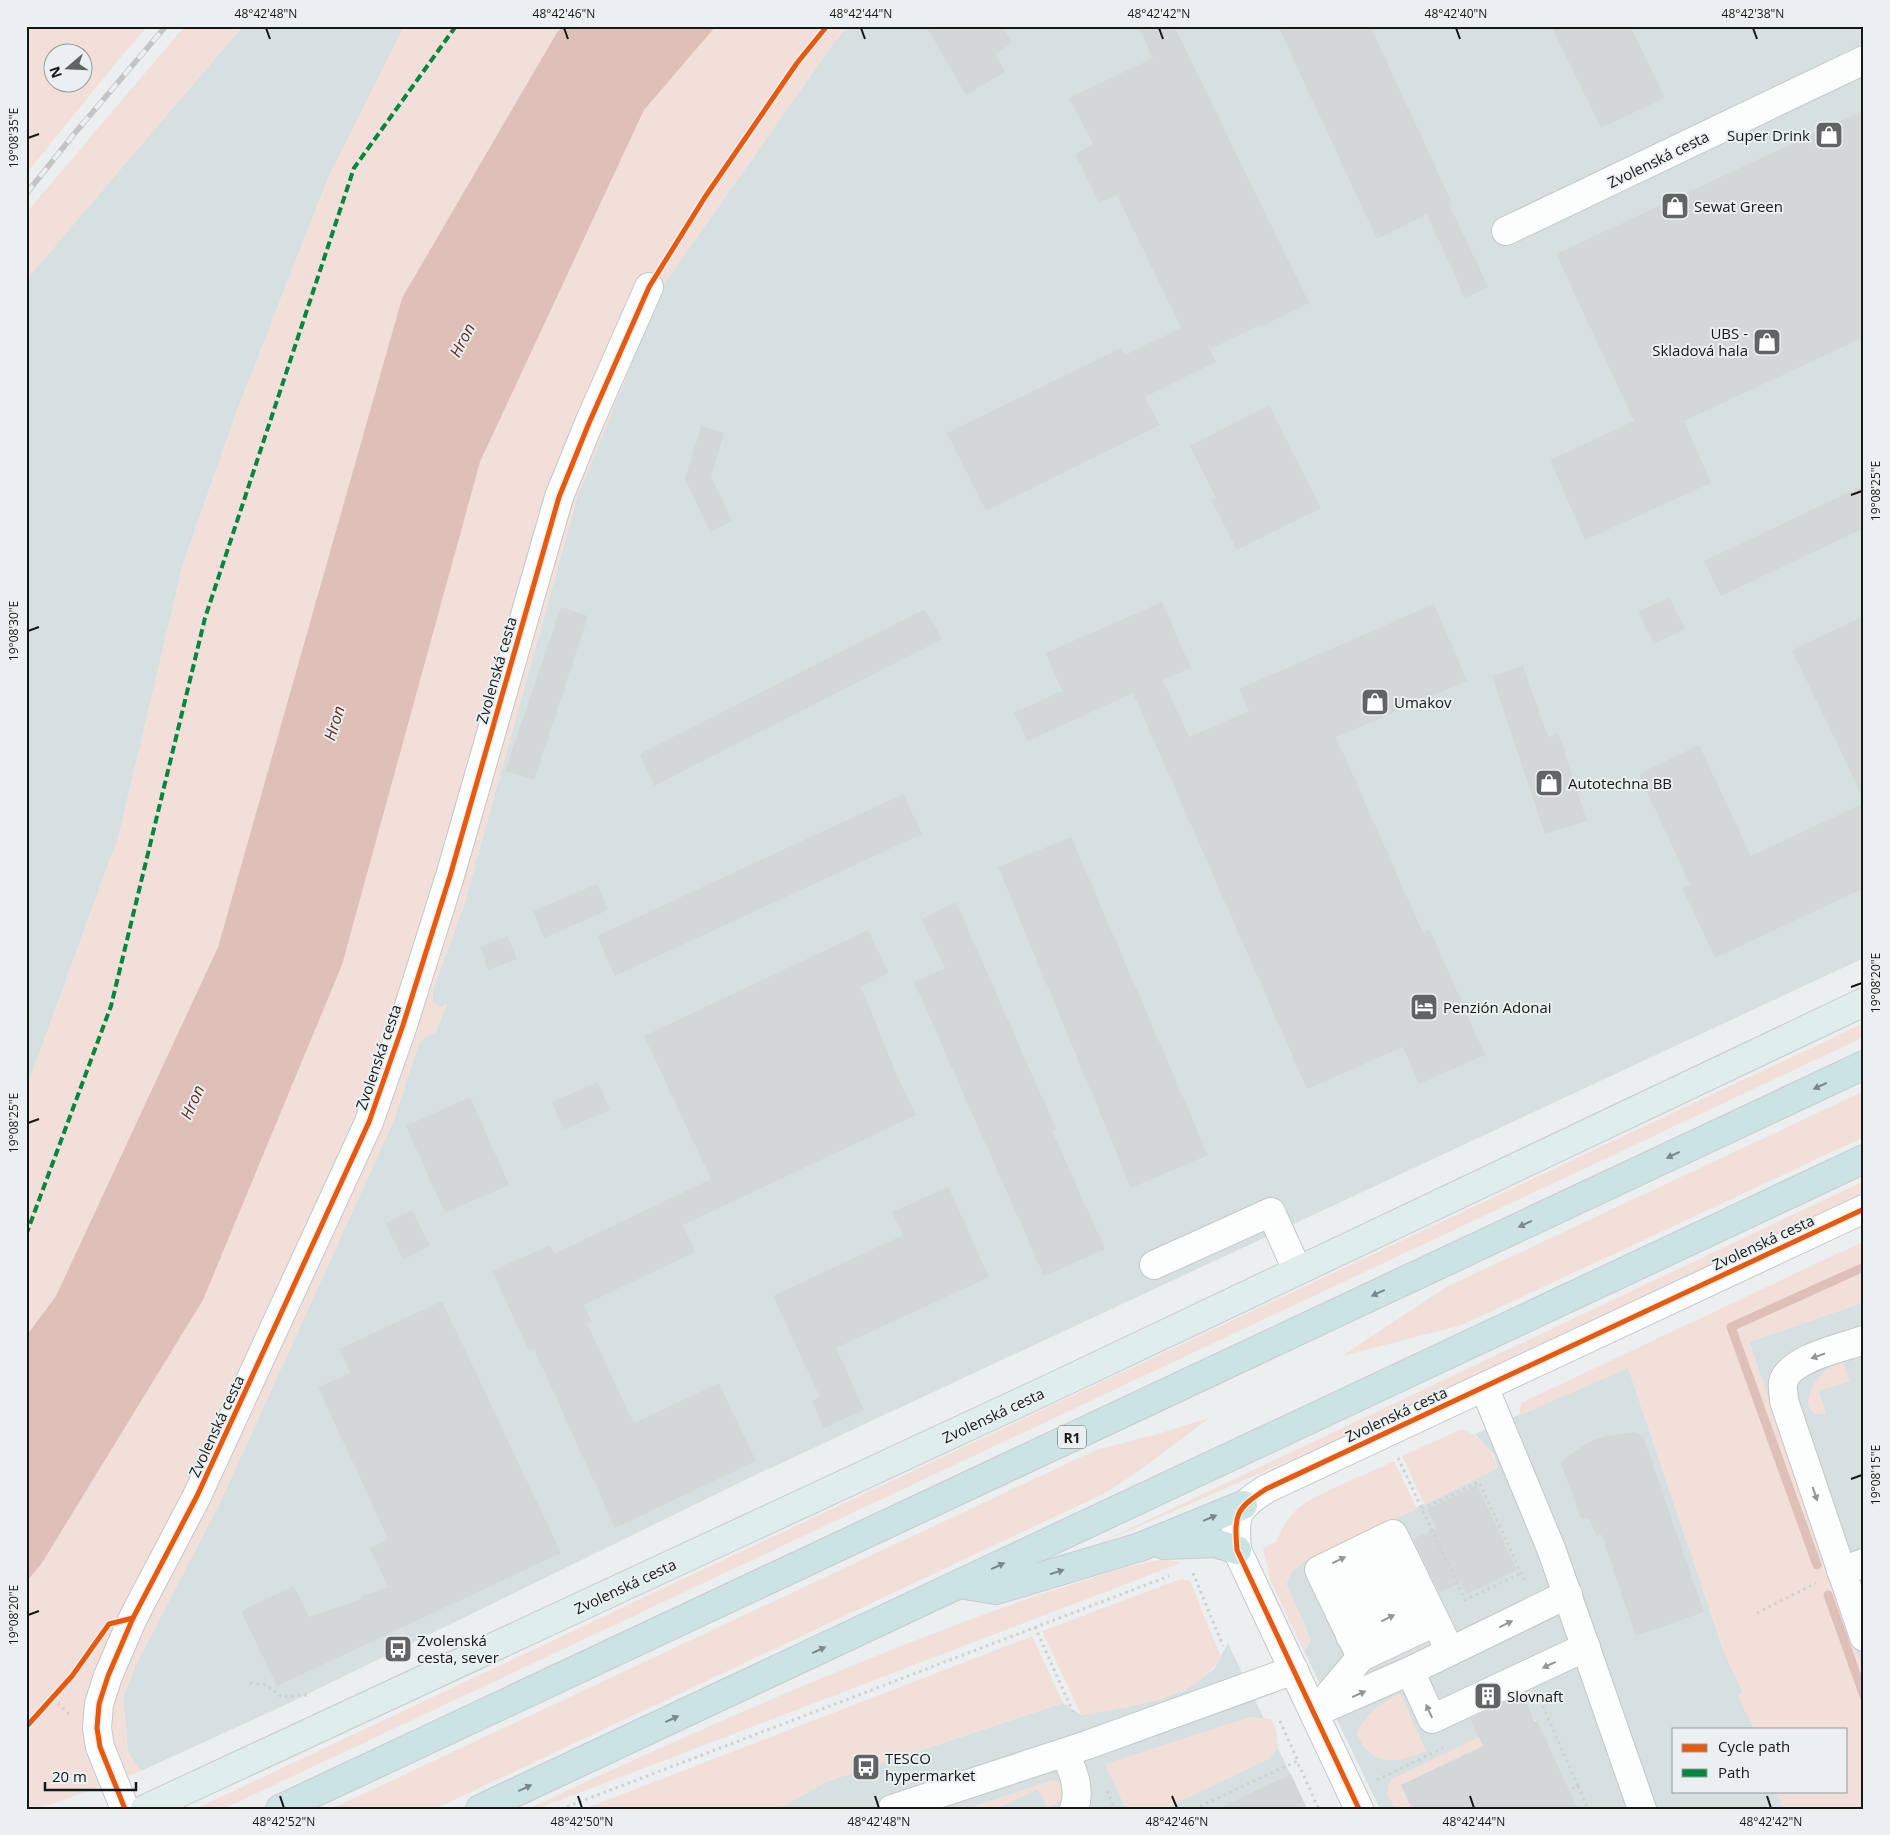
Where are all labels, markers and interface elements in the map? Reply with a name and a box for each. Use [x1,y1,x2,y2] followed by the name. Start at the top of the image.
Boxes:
[235,5,297,22] text: 48°42'48"N
[533,5,595,22] text: 48°42'46"N
[830,5,892,22] text: 48°42'44"N
[1128,5,1190,22] text: 48°42'42"N
[1425,5,1487,22] text: 48°42'40"N
[1722,5,1784,22] text: 48°42'38"N
[42,42,92,92] north arrow
[44,64,66,81] text: N
[5,108,22,168] text: 19°08'35"E
[1814,120,1844,150] shop icon: Super Drink
[1727,125,1810,145] place label: Super Drink
[1604,126,1712,192] street label: Zvolenská cesta
[1660,191,1690,221] shop icon: Sewat Green
[1694,196,1783,216] place label: Sewat Green
[444,319,480,361] water label: Hron
[1652,323,1748,360] place label: UBS - Skladová hala
[1752,327,1782,357] shop icon: UBS - Skladová hala
[1867,461,1884,521] text: 19°08'25"E
[5,601,22,661] text: 19°08'30"E
[471,614,521,726] street label: Zvolenská cesta
[1360,687,1390,717] shop icon: Umakov
[1394,692,1452,712] place label: Umakov
[318,703,350,743] water label: Hron
[1534,768,1564,798] shop icon: Autotechna BB
[1568,773,1672,793] place label: Autotechna BB
[1867,953,1884,1013] text: 19°08'20"E
[1409,992,1439,1022] hotel icon: Penzión Adonai
[1443,997,1552,1017] place label: Penzión Adonai
[351,1002,405,1112] street label: Zvolenská cesta
[175,1081,209,1123] water label: Hron
[1813,1082,1827,1090] one-way arrow
[5,1093,22,1153] text: 19°08'25"E
[1665,1151,1680,1159] one-way arrow
[1709,1210,1817,1274] street label: Zvolenská cesta
[1518,1220,1533,1228] one-way arrow
[1371,1289,1385,1297] one-way arrow
[1810,1353,1825,1360] one-way arrow
[184,1372,248,1480] street label: Zvolenská cesta
[1342,1382,1450,1446] street label: Zvolenská cesta
[939,1383,1047,1447] street label: Zvolenská cesta
[1058,1425,1086,1448] road number: R1
[1867,1445,1884,1505] text: 19°08'15"E
[1812,1486,1820,1501] one-way arrow
[1203,1514,1217,1522] one-way arrow
[571,1554,679,1618] street label: Zvolenská cesta
[1332,1556,1346,1564] one-way arrow
[991,1562,1005,1570] one-way arrow
[1049,1568,1064,1576] one-way arrow
[5,1585,22,1645] text: 19°08'20"E
[1381,1614,1395,1622] one-way arrow
[1499,1620,1513,1628] one-way arrow
[417,1630,499,1667] place label: Zvolenská cesta, sever
[383,1634,413,1664] bus stop icon: Zvolenská cesta, sever
[812,1646,826,1654] one-way arrow
[1542,1661,1556,1669] one-way arrow
[1473,1681,1503,1711] building icon: Slovnaft
[1507,1686,1563,1706] place label: Slovnaft
[1352,1689,1366,1697] one-way arrow
[1424,1704,1432,1718] one-way arrow
[665,1715,679,1723] one-way arrow
[1672,1728,1848,1792] legend
[1718,1736,1790,1756] text: Cycle path
[885,1748,975,1785] place label: TESCO hypermarket
[851,1752,881,1782] bus stop icon: TESCO hypermarket
[45,1760,136,1792] scale bar
[1718,1762,1750,1782] text: Path
[52,1766,87,1786] text: 20 m
[518,1784,532,1792] one-way arrow
[253,1813,315,1830] text: 48°42'52"N
[551,1813,613,1830] text: 48°42'50"N
[848,1813,910,1830] text: 48°42'48"N
[1146,1813,1208,1830] text: 48°42'46"N
[1443,1813,1505,1830] text: 48°42'44"N
[1740,1813,1802,1830] text: 48°42'42"N

